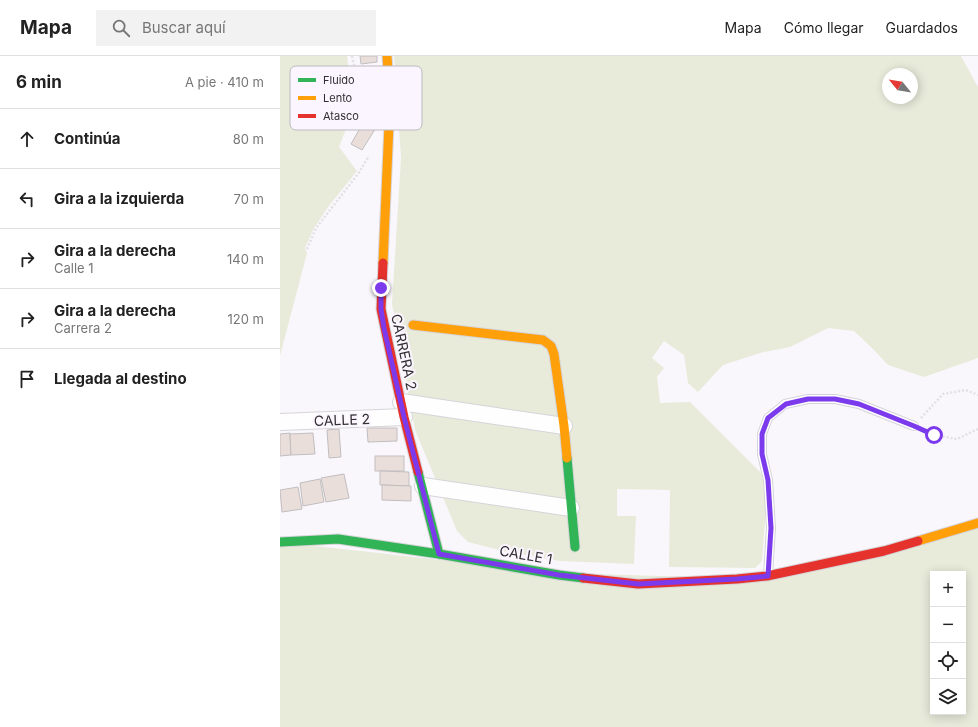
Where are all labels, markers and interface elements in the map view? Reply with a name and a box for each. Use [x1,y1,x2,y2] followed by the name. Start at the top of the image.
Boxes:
[96,10,376,46] search box
[20,16,72,39] text: Mapa
[110,17,132,39] icon: search
[142,18,226,37] text: Buscar aquí
[725,19,762,36] text: Mapa
[784,19,864,36] text: Cómo llegar
[886,19,958,36] text: Guardados
[290,66,422,130] legend
[882,68,918,104] north arrow
[16,72,62,92] text: 6 min
[323,73,355,87] text: Fluido
[185,74,264,90] text: A pie · 410 m
[323,91,353,105] text: Lento
[323,109,359,123] text: Atasco
[16,128,38,150] icon: ahead
[54,129,121,148] text: Continúa
[233,131,264,147] text: 80 m
[16,188,38,210] icon: left
[54,189,184,208] text: Gira a la izquierda
[234,191,264,207] text: 70 m
[54,241,176,260] text: Gira a la derecha
[16,248,38,270] icon: right
[227,251,264,267] text: 140 m
[54,260,94,276] text: Calle 1
[372,279,390,297] route end
[54,301,176,320] text: Gira a la derecha
[16,308,38,330] icon: right
[228,311,264,327] text: 120 m
[388,312,421,391] street label: CARRERA 2
[54,320,112,336] text: Carrera 2
[16,368,38,390] icon: arrive
[54,369,187,388] text: Llegada al destino
[314,410,370,429] street label: CALLE 2
[925,426,943,444] route start
[498,541,554,568] street label: CALLE 1
[930,571,966,715] map controls
[930,571,966,607] button: +
[930,607,966,643] button: −
[930,643,966,679] button: locate
[930,679,966,715] button: layers

